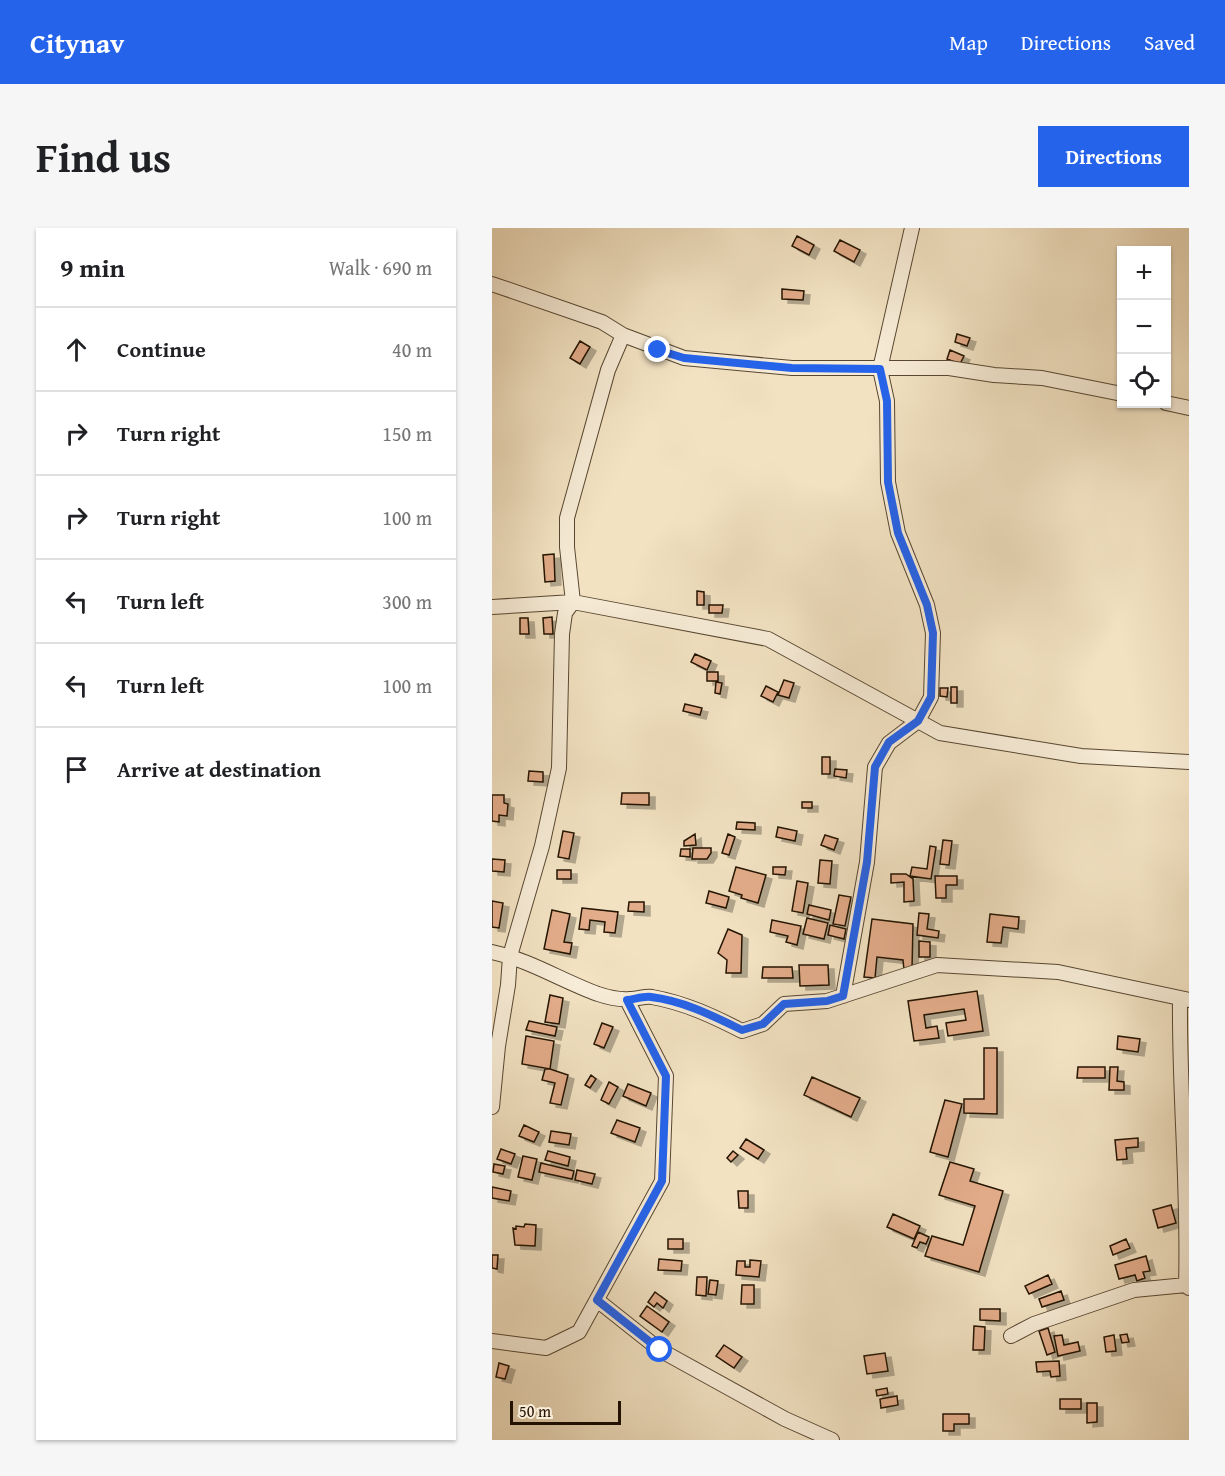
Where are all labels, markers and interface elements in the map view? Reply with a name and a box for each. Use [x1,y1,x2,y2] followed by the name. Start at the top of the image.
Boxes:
[30,22,124,63] text: Citynav
[949,27,988,58] text: Map
[1021,27,1111,58] text: Directions
[1144,27,1195,58] text: Saved
[36,126,171,187] text: Find us
[1038,126,1189,187] button: Directions
[1117,246,1171,408] map controls
[1117,246,1171,300] button: +
[60,248,125,287] text: 9 min
[329,253,432,282] text: Walk · 690 m
[1117,300,1171,354] button: −
[60,333,93,366] icon: ahead
[117,333,206,365] text: Continue
[392,335,432,364] text: 40 m
[644,336,670,362] route end
[1117,354,1171,408] button: locate
[60,417,93,450] icon: right
[117,417,220,449] text: Turn right
[382,419,432,448] text: 150 m
[60,501,93,534] icon: right
[117,501,220,533] text: Turn right
[382,503,432,532] text: 100 m
[60,585,93,618] icon: left
[117,585,204,617] text: Turn left
[382,587,432,616] text: 300 m
[60,669,93,702] icon: left
[117,669,204,701] text: Turn left
[382,671,432,700] text: 100 m
[60,753,93,786] icon: arrive
[117,753,321,785] text: Arrive at destination
[646,1336,672,1362] route start
[510,1398,621,1426] scale bar
[519,1399,551,1423] text: 50 m

